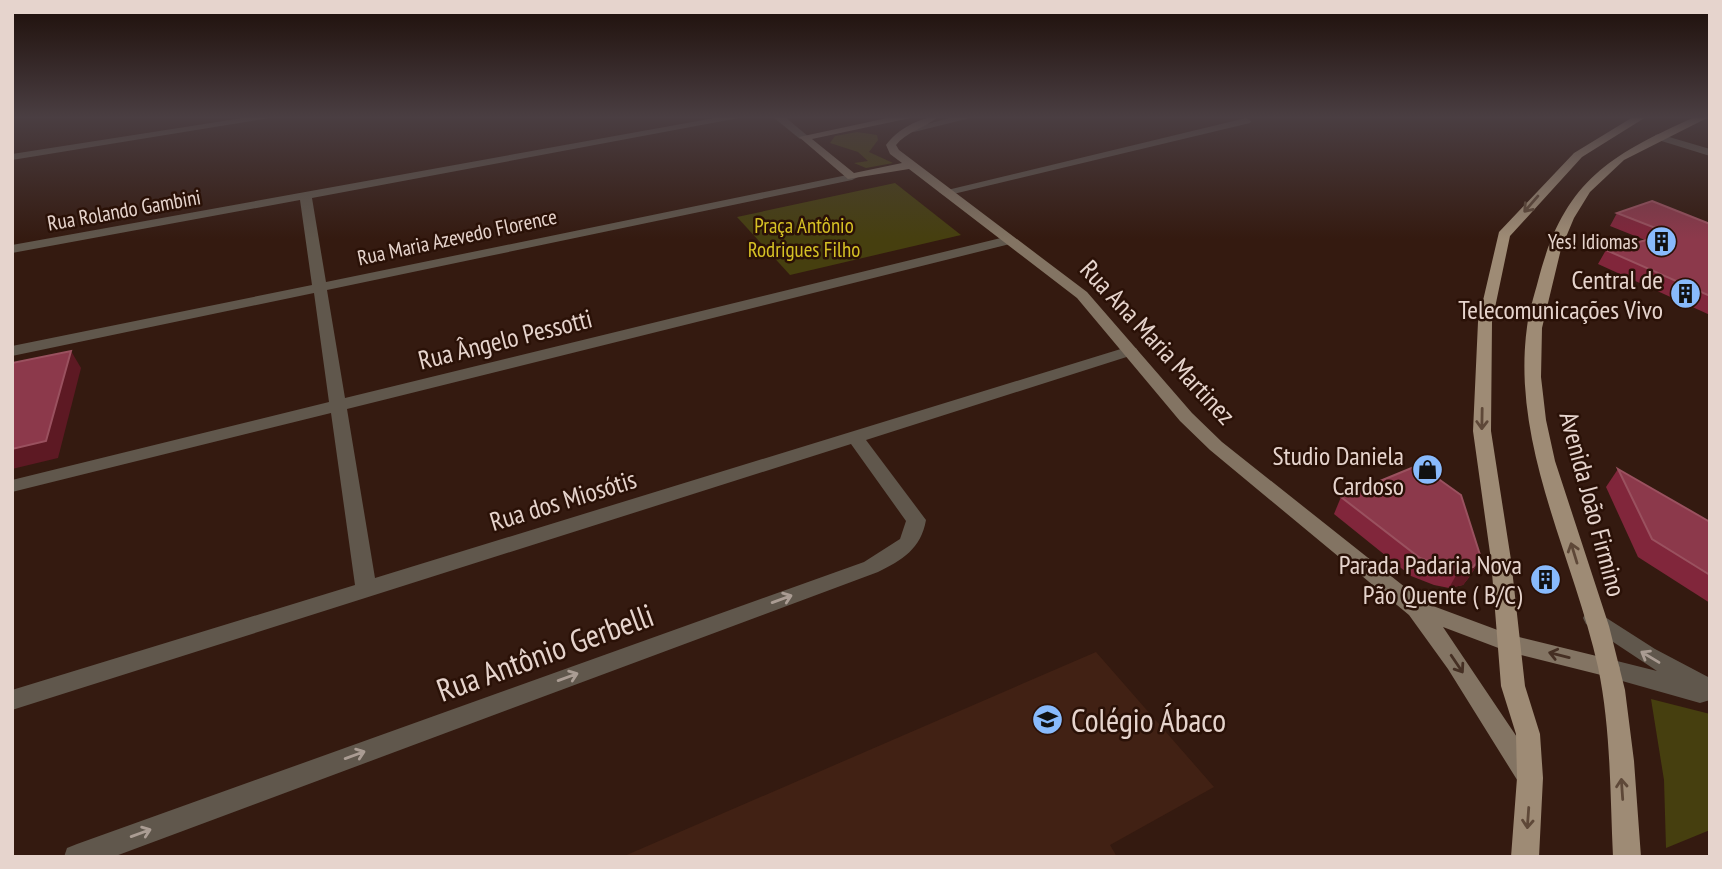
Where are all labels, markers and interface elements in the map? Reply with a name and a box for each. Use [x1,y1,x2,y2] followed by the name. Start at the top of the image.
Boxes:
[45,183,203,237] street label: Rua Rolando Gambini
[1523,195,1539,213] one-way arrow
[355,203,559,271] street label: Rua Maria Azevedo Florence
[748,212,860,263] park label: Praça Antônio Rodrigues Filho
[1644,224,1678,258] building icon: Yes! Idiomas
[1548,228,1638,255] place label: Yes! Idiomas
[1073,253,1243,431] street label: Rua Ana Maria Martinez
[1458,263,1663,326] place label: Central de Telecomunicações Vivo
[1669,277,1703,311] building icon: Central de Telecomunicações Vivo
[415,301,595,377] street label: Rua Ângelo Pessotti
[1475,407,1489,430] one-way arrow
[1552,408,1634,600] street label: Avenida João Firmino
[1272,439,1404,502] place label: Studio Daniela Cardoso
[1410,453,1444,487] shop icon: Studio Daniela Cardoso
[486,462,640,538] street label: Rua dos Miosótis
[1567,542,1580,564] one-way arrow
[1339,548,1522,611] place label: Parada Padaria Nova Pão Quente ( B/C)
[1528,562,1562,596] building icon: Parada Padaria Nova Pão Quente ( B/C)
[771,592,793,605] one-way arrow
[431,593,659,711] street label: Rua Antônio Gerbelli
[1548,648,1571,661] one-way arrow
[1641,650,1661,664] one-way arrow
[1450,654,1464,673] one-way arrow
[557,670,579,683] one-way arrow
[1071,699,1226,741] place label: Colégio Ábaco
[1031,703,1065,737] school or university icon: Colégio Ábaco
[343,748,365,761] one-way arrow
[1615,778,1628,800] one-way arrow
[1521,806,1534,829] one-way arrow
[129,826,151,839] one-way arrow

